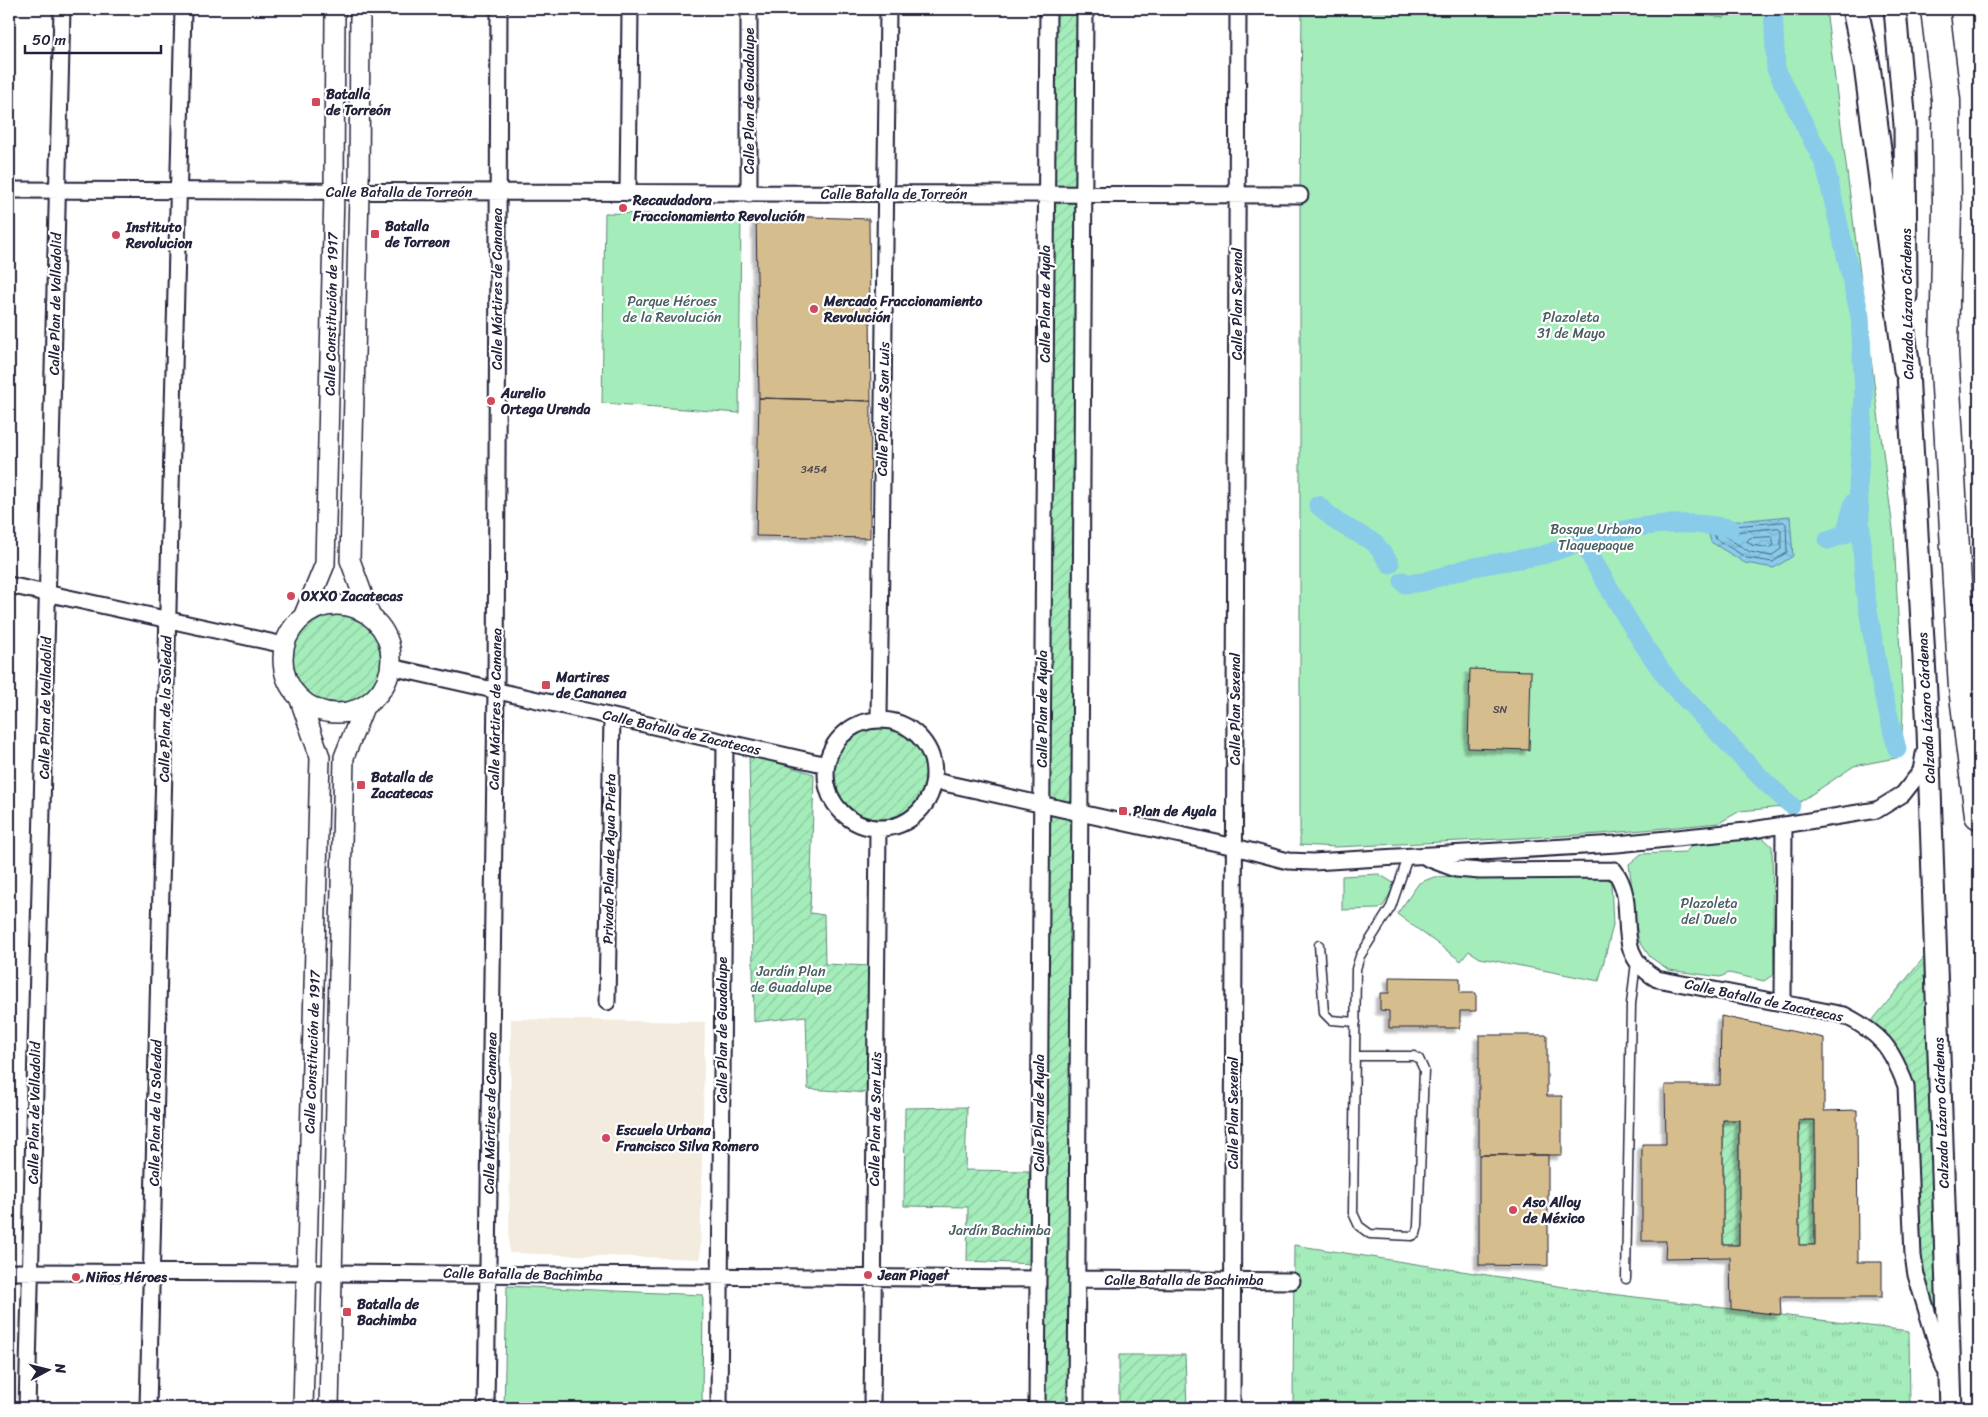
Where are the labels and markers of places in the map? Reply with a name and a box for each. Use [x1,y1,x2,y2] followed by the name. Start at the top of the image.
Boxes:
[326,82,391,123] place label: Batalla de Torreón
[310,96,322,108] marker: Batalla de Torreón
[632,188,805,229] place label: Recaudadora Fraccionamiento Revolución
[617,202,629,214] marker: Recaudadora Fraccionamiento Revolución
[385,214,450,255] place label: Batalla de Torreon
[125,215,193,256] place label: Instituto Revolucion
[369,228,381,240] marker: Batalla de Torreon
[110,229,122,241] marker: Instituto Revolucion
[823,289,983,330] place label: Mercado Fraccionamiento Revolución
[808,303,820,315] marker: Mercado Fraccionamiento Revolución
[500,381,591,422] place label: Aurelio Ortega Urenda
[485,395,497,407] marker: Aurelio Ortega Urenda
[300,584,404,609] place label: OXXO Zacatecas
[285,590,297,602] marker: OXXO Zacatecas
[555,665,627,706] place label: Martires de Cananea
[540,679,552,691] marker: Martires de Cananea
[370,765,434,806] place label: Batalla de Zacatecas
[355,779,367,791] marker: Batalla de Zacatecas
[1133,799,1216,824] place label: Plan de Ayala
[1117,805,1129,817] marker: Plan de Ayala
[615,1118,760,1159] place label: Escuela Urbana Francisco Silva Romero
[600,1132,612,1144] marker: Escuela Urbana Francisco Silva Romero
[1522,1190,1585,1231] place label: Aso Alloy de México
[1507,1204,1519,1216] marker: Aso Alloy de México
[877,1263,950,1288] place label: Jean Piaget
[85,1265,167,1290] place label: Niños Héroes
[862,1269,874,1281] marker: Jean Piaget
[70,1271,82,1283] marker: Niños Héroes
[357,1292,420,1333] place label: Batalla de Bachimba
[341,1306,353,1318] marker: Batalla de Bachimba

